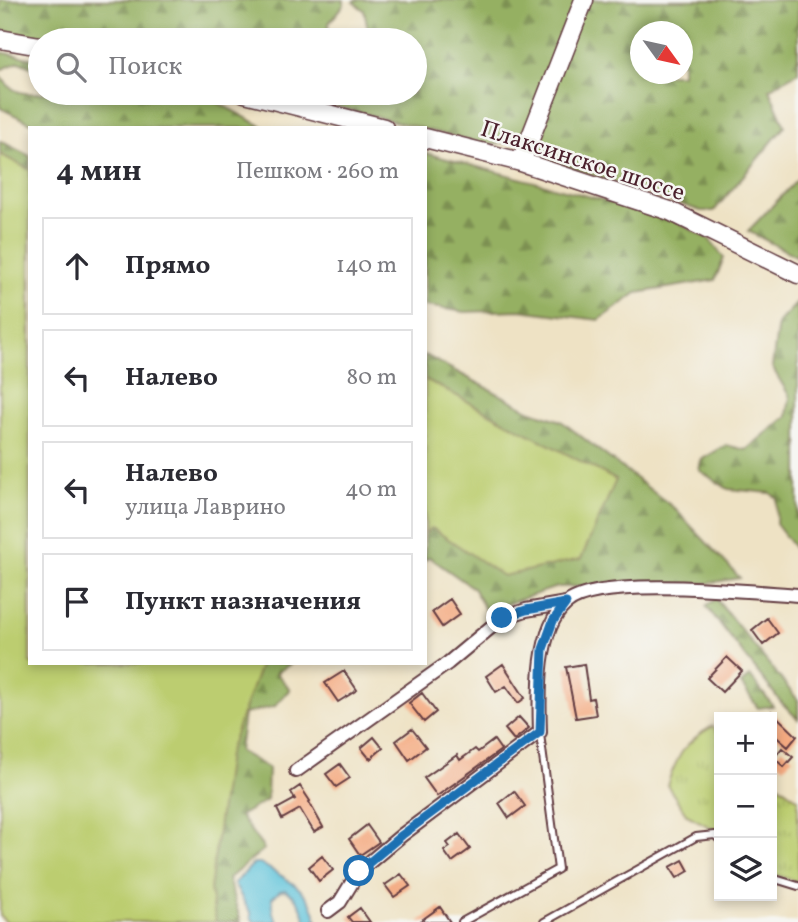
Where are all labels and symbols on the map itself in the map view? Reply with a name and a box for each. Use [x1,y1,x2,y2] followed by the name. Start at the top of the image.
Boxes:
[630,21,693,84] north arrow
[476,113,689,211] street label: Плаксинское шоссе
[486,602,517,633] route end
[343,855,374,886] route start

